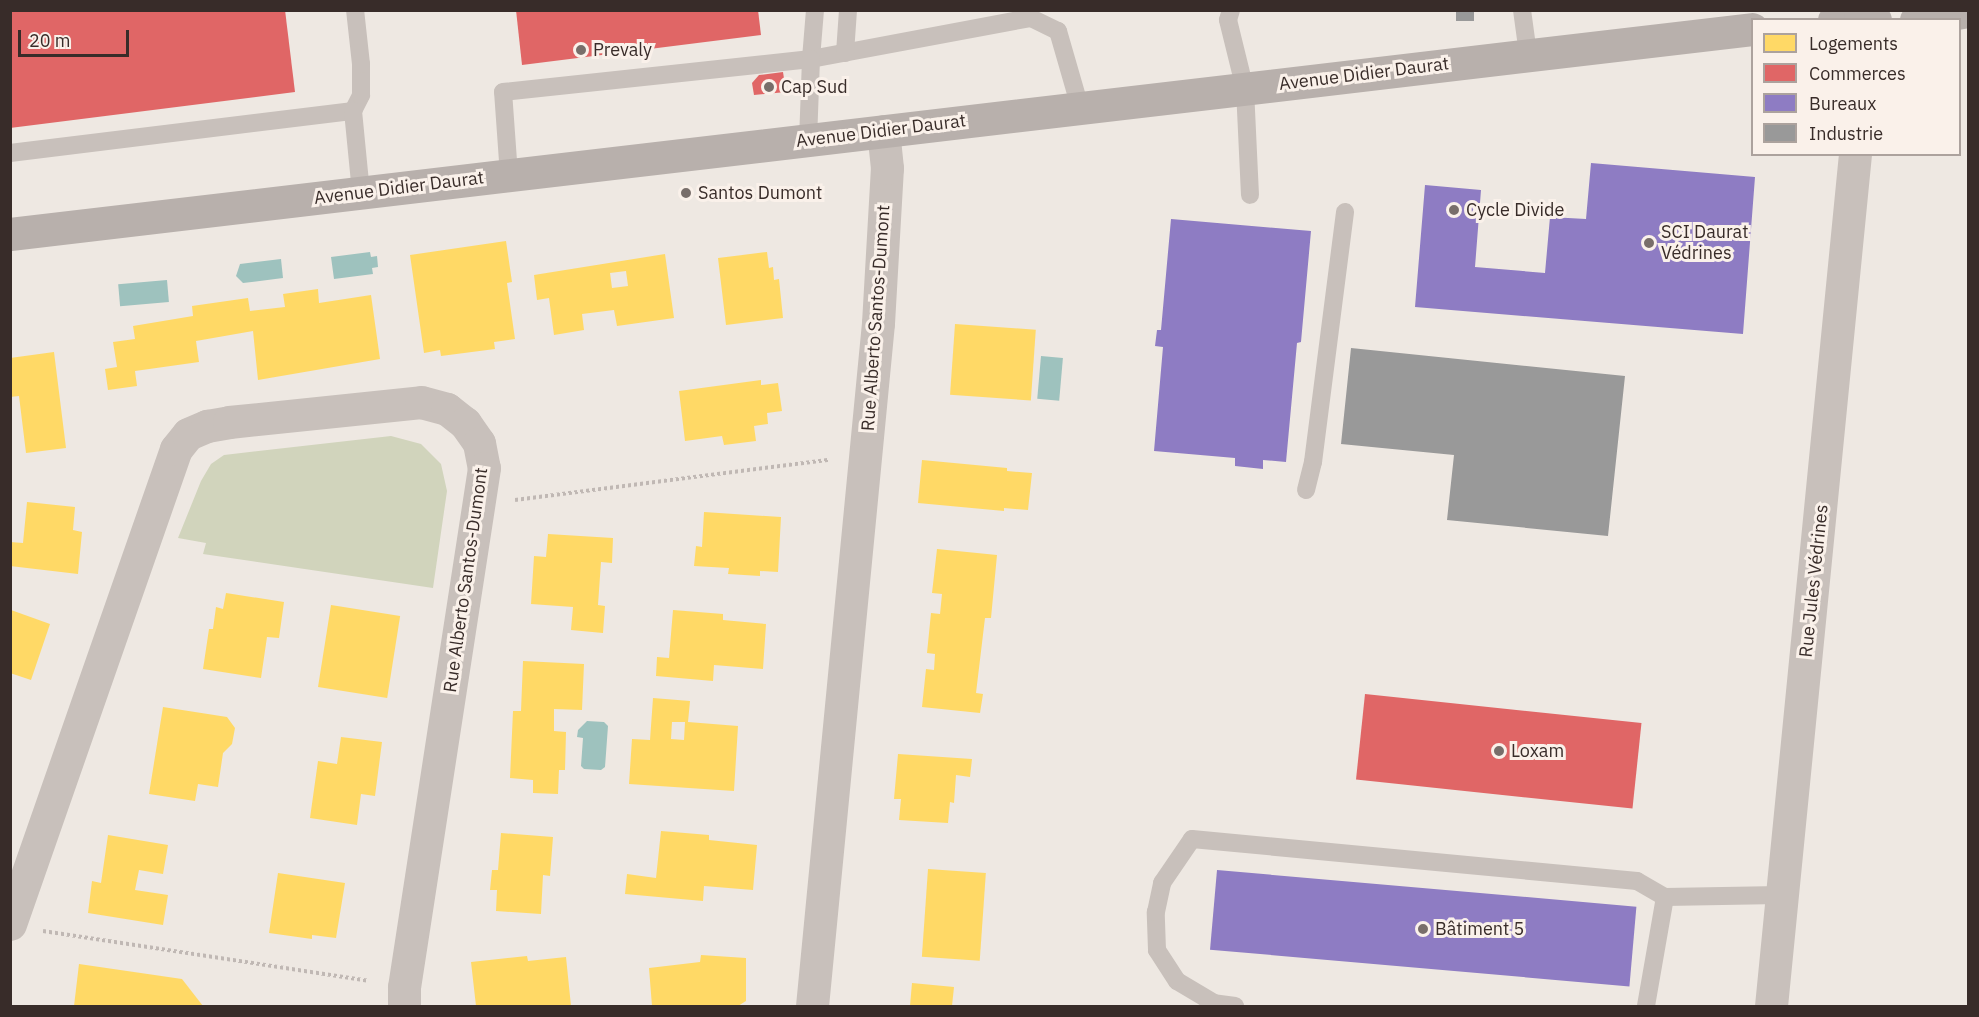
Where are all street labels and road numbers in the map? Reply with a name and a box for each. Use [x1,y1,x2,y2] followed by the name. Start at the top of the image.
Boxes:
[1278,53,1450,95] street label: Avenue Didier Daurat
[795,110,967,152] street label: Avenue Didier Daurat
[313,167,485,209] street label: Avenue Didier Daurat
[857,204,895,432] street label: Rue Alberto Santos-Dumont
[440,466,492,694] street label: Rue Alberto Santos-Dumont
[1795,503,1833,659] street label: Rue Jules Védrines

